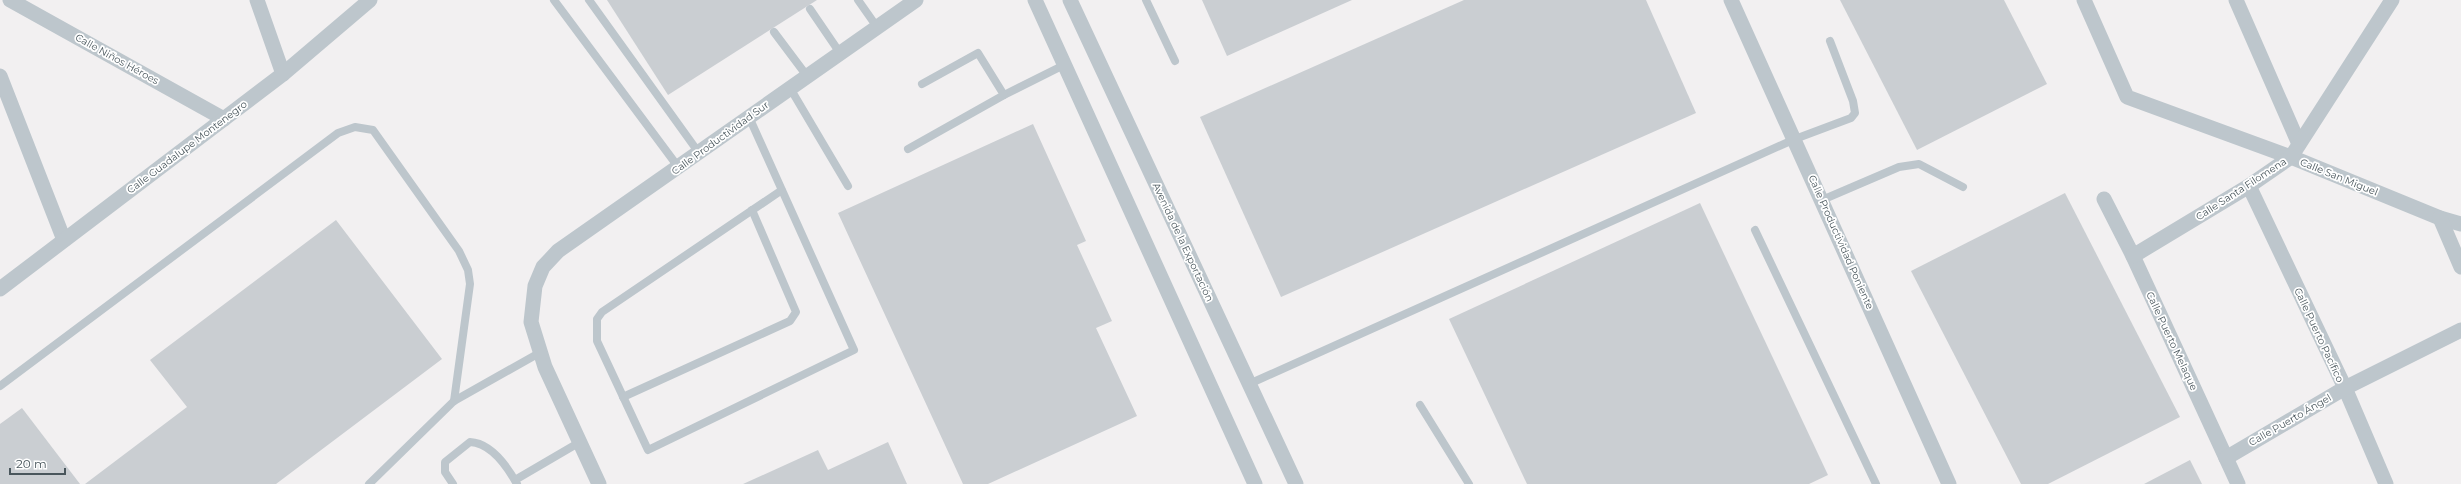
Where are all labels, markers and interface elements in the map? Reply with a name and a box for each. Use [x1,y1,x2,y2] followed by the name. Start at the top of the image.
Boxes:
[73,31,161,87] street label: Calle Niños Héroes
[124,98,250,196] street label: Calle Guadalupe Montenegro
[669,98,771,178] street label: Calle Productividad Sur
[2193,155,2289,223] street label: Calle Santa Filomena
[2298,155,2380,199] street label: Calle San Miguel
[1805,173,1877,311] street label: Calle Productividad Poniente
[1150,180,1216,304] street label: Avenida de la Exportación
[2291,286,2347,384] street label: Calle Puerto Pacífico
[2143,290,2201,392] street label: Calle Puerto Melaque
[2246,391,2334,449] street label: Calle Puerto Ángel
[10,450,65,476] scale bar
[16,456,47,471] text: 20 m

